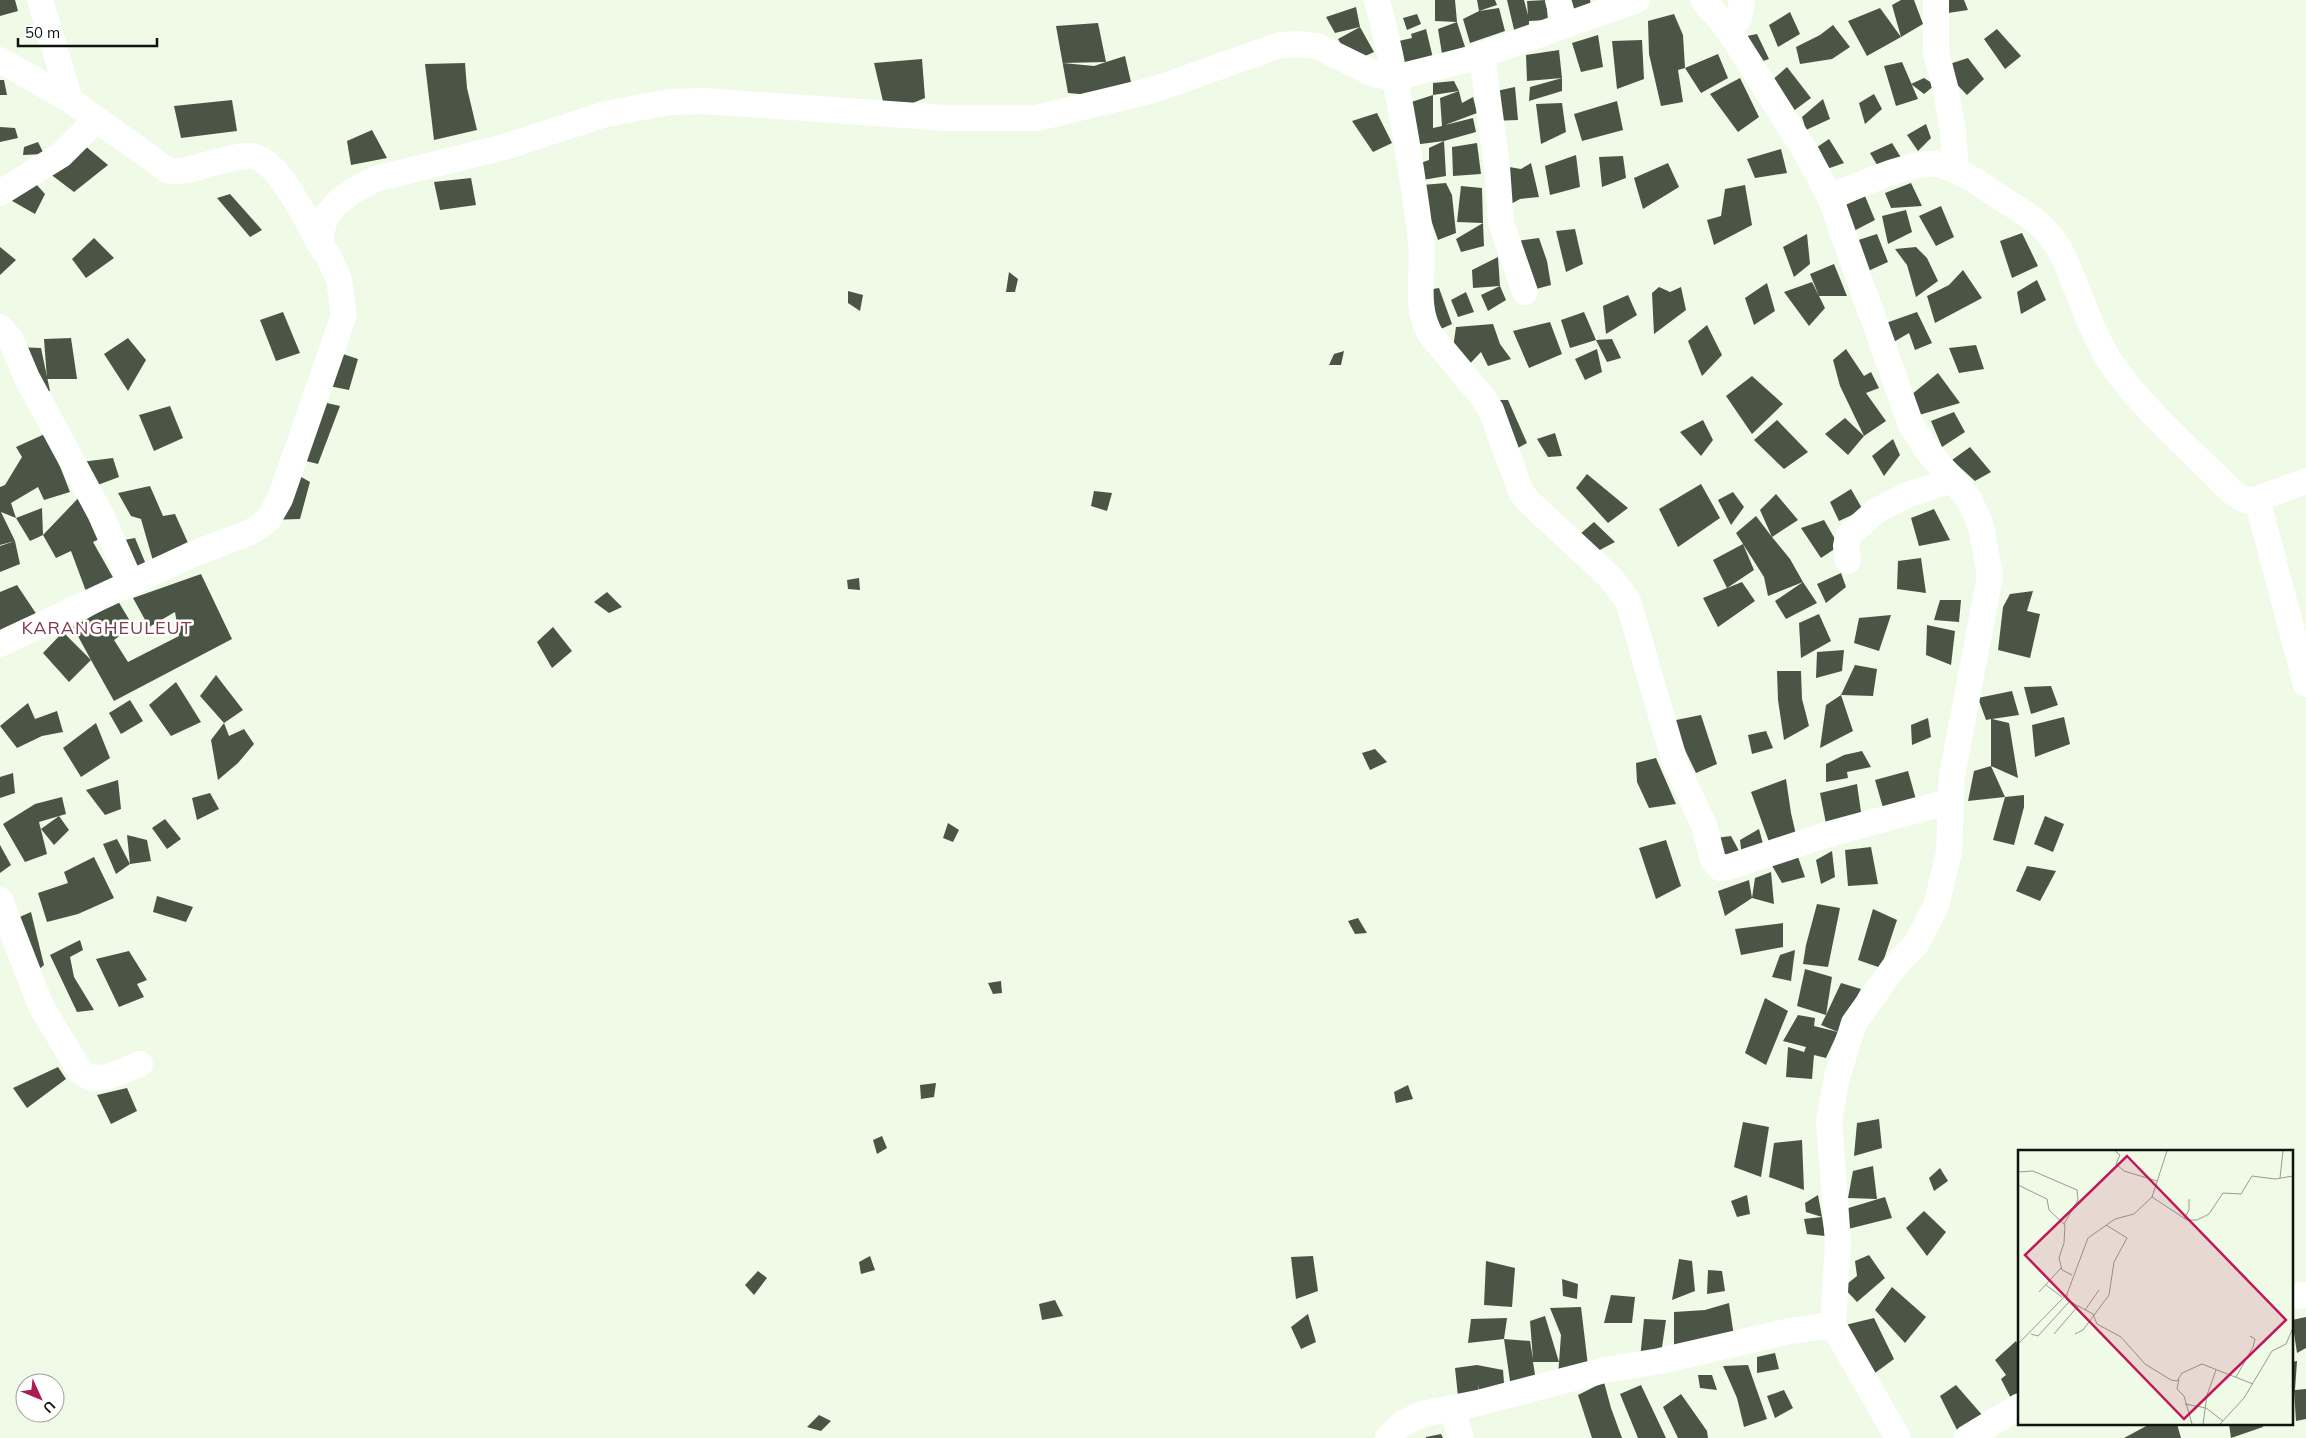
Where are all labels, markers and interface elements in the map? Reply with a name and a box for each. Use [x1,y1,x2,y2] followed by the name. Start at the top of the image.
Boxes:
[18,15,156,47] scale bar
[25,23,60,42] text: 50 m
[21,616,193,639] district label: KARANGHEULEUT
[2018,1150,2294,1426] inset map
[15,1373,65,1423] north arrow
[39,1397,59,1417] text: U

